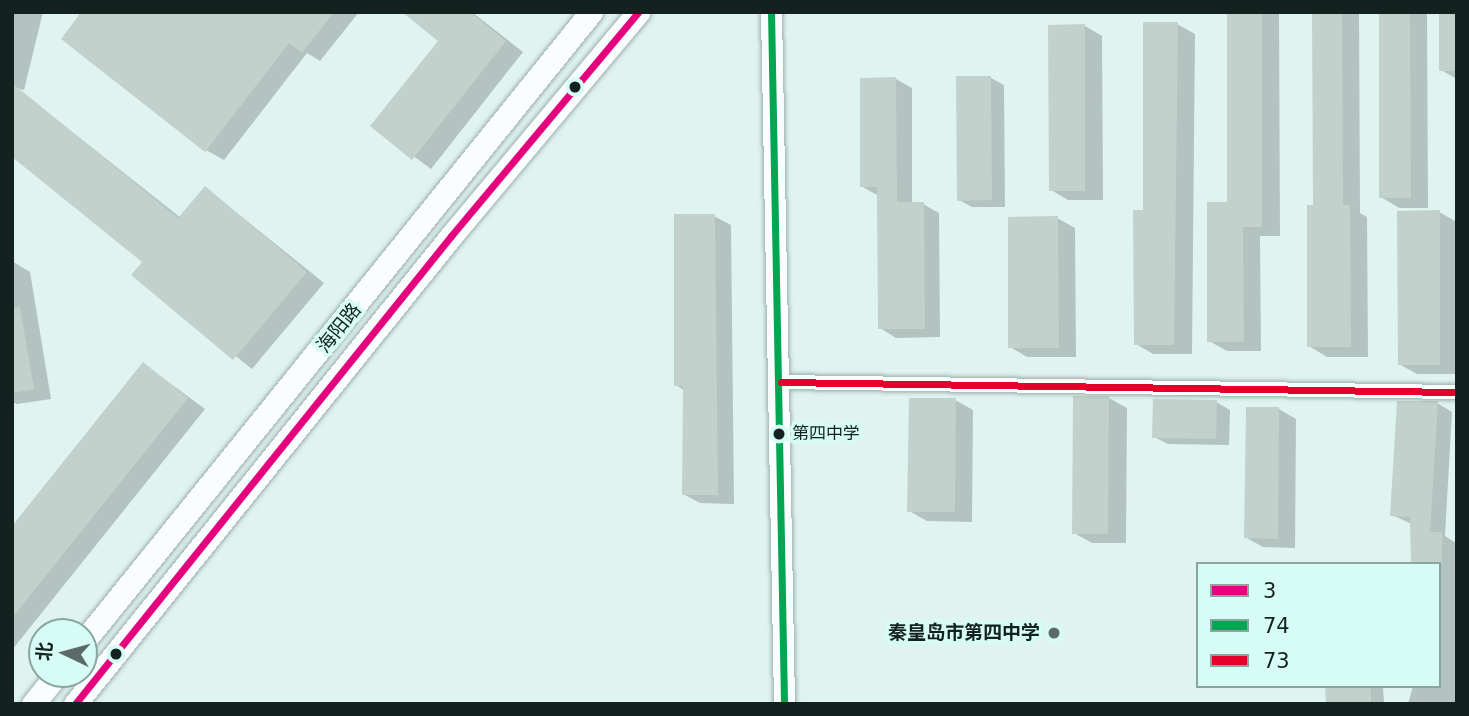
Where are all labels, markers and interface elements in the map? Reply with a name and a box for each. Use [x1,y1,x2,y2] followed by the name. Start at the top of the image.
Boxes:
[568,80,582,94] unlabelled marker
[312,299,366,357] street label: 海阳路
[792,424,860,444] place label: 第四中学
[772,427,786,441] marker: 第四中学
[1196,562,1441,688] legend
[1263,579,1276,603] text: 3
[1263,614,1290,638] text: 74
[28,618,98,688] north arrow
[888,622,1040,644] place label: 秦皇岛市第四中学
[1046,625,1062,641] marker: 秦皇岛市第四中学
[32,641,56,662] text: 北
[109,647,123,661] unlabelled marker
[1263,649,1290,673] text: 73

